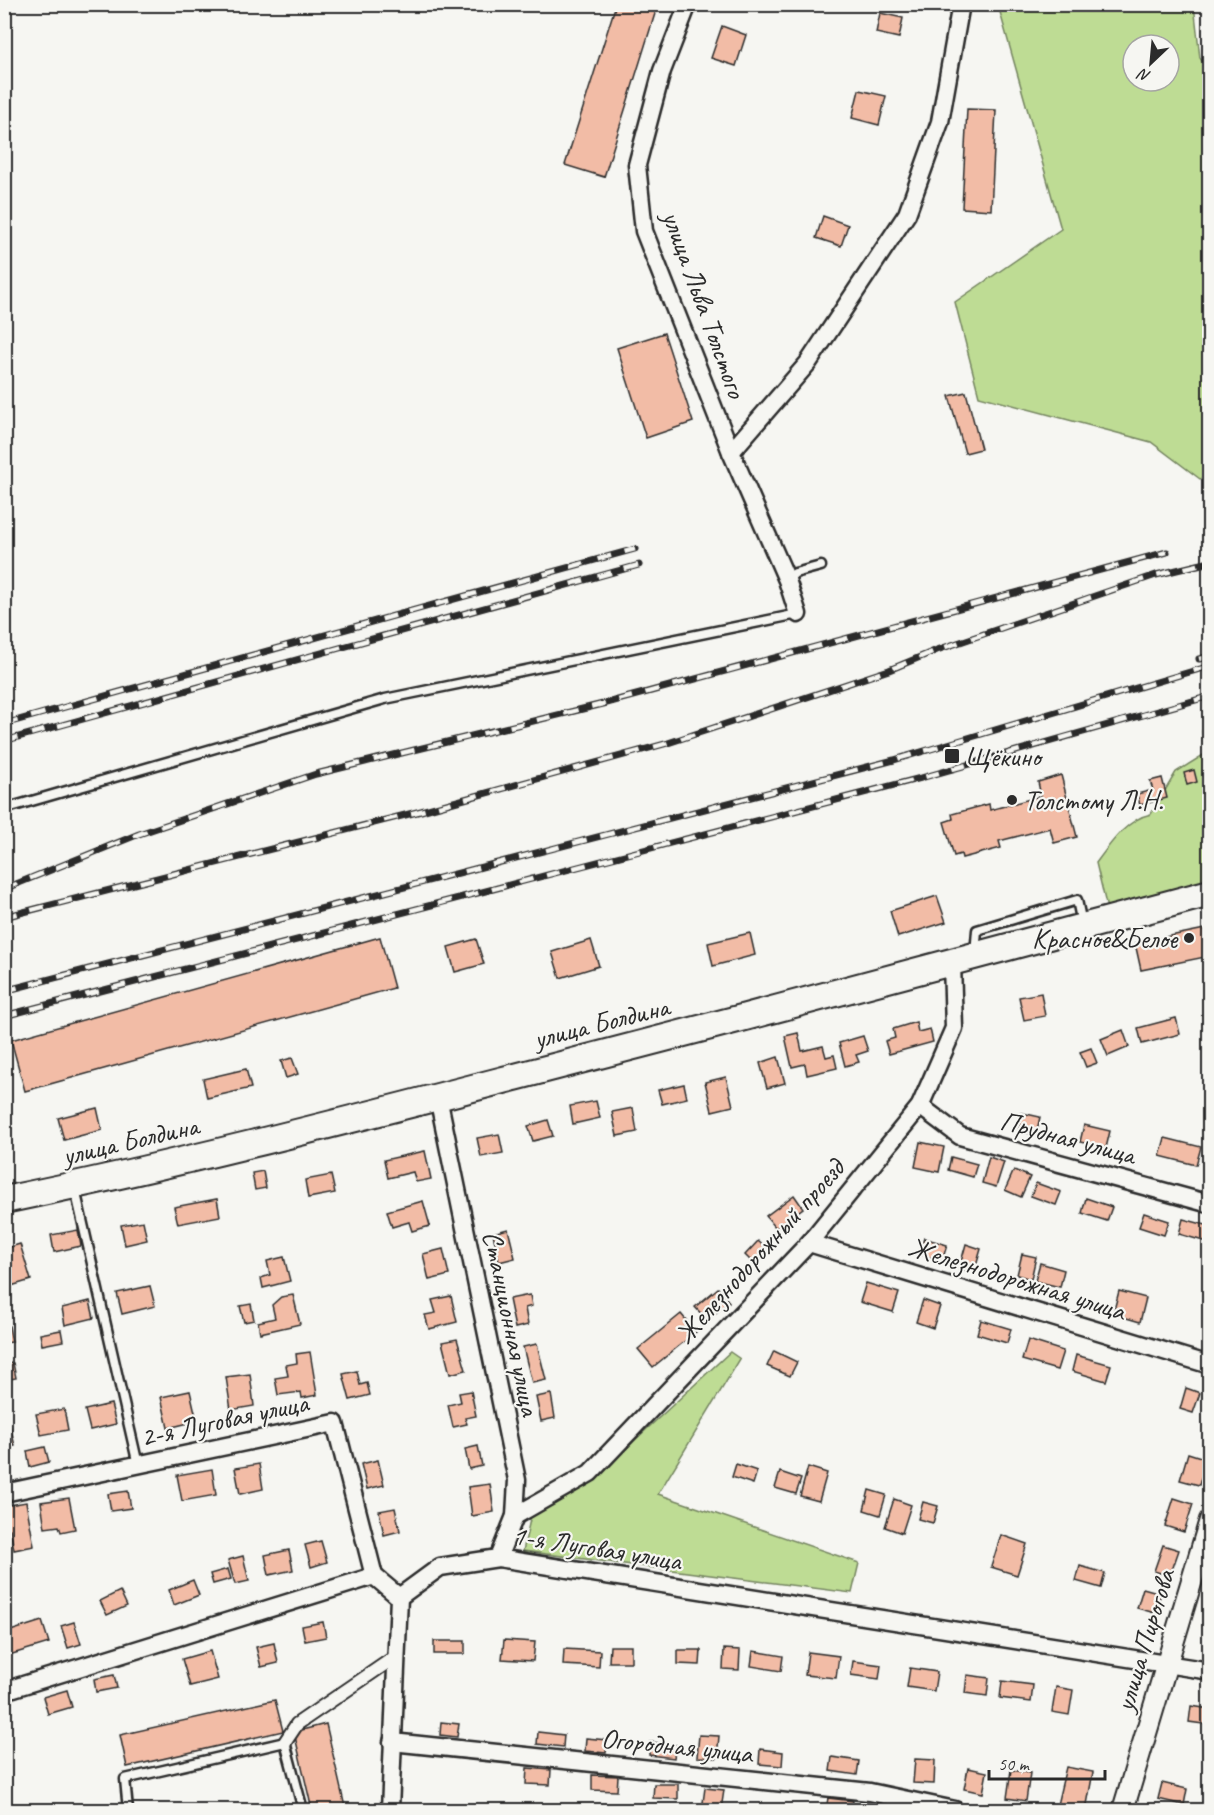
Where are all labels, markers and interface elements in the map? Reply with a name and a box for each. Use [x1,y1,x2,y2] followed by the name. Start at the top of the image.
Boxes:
[1121,33,1181,93] north arrow
[1133,63,1154,87] text: N
[654,204,755,404] street label: улица Льва Толстого
[966,739,1044,774] place label: Щёкино
[943,747,961,765] marker: Щёкино
[1024,783,1164,818] place label: Толстому Л.Н.
[1005,793,1019,807] marker: Толстому Л.Н.
[1032,921,1179,956] place label: Красное&Белое
[1182,931,1196,945] marker: Красное&Белое
[528,988,675,1057] street label: улица Болдина
[997,1103,1142,1173] street label: Прудная улица
[57,1107,204,1174] street label: улица Болдина
[667,1149,854,1351] street label: Железнодорожный проезд
[475,1228,549,1420] street label: Станционная улица
[904,1229,1131,1329] street label: Железнодорожная улица
[137,1384,313,1454] street label: 2-я Луговая улица
[510,1517,686,1578] street label: 1-я Луговая улица
[1106,1563,1183,1717] street label: улица Пирогова
[600,1720,756,1771] street label: Огородная улица
[989,1743,1104,1781] scale bar
[998,1753,1031,1775] text: 50 m

